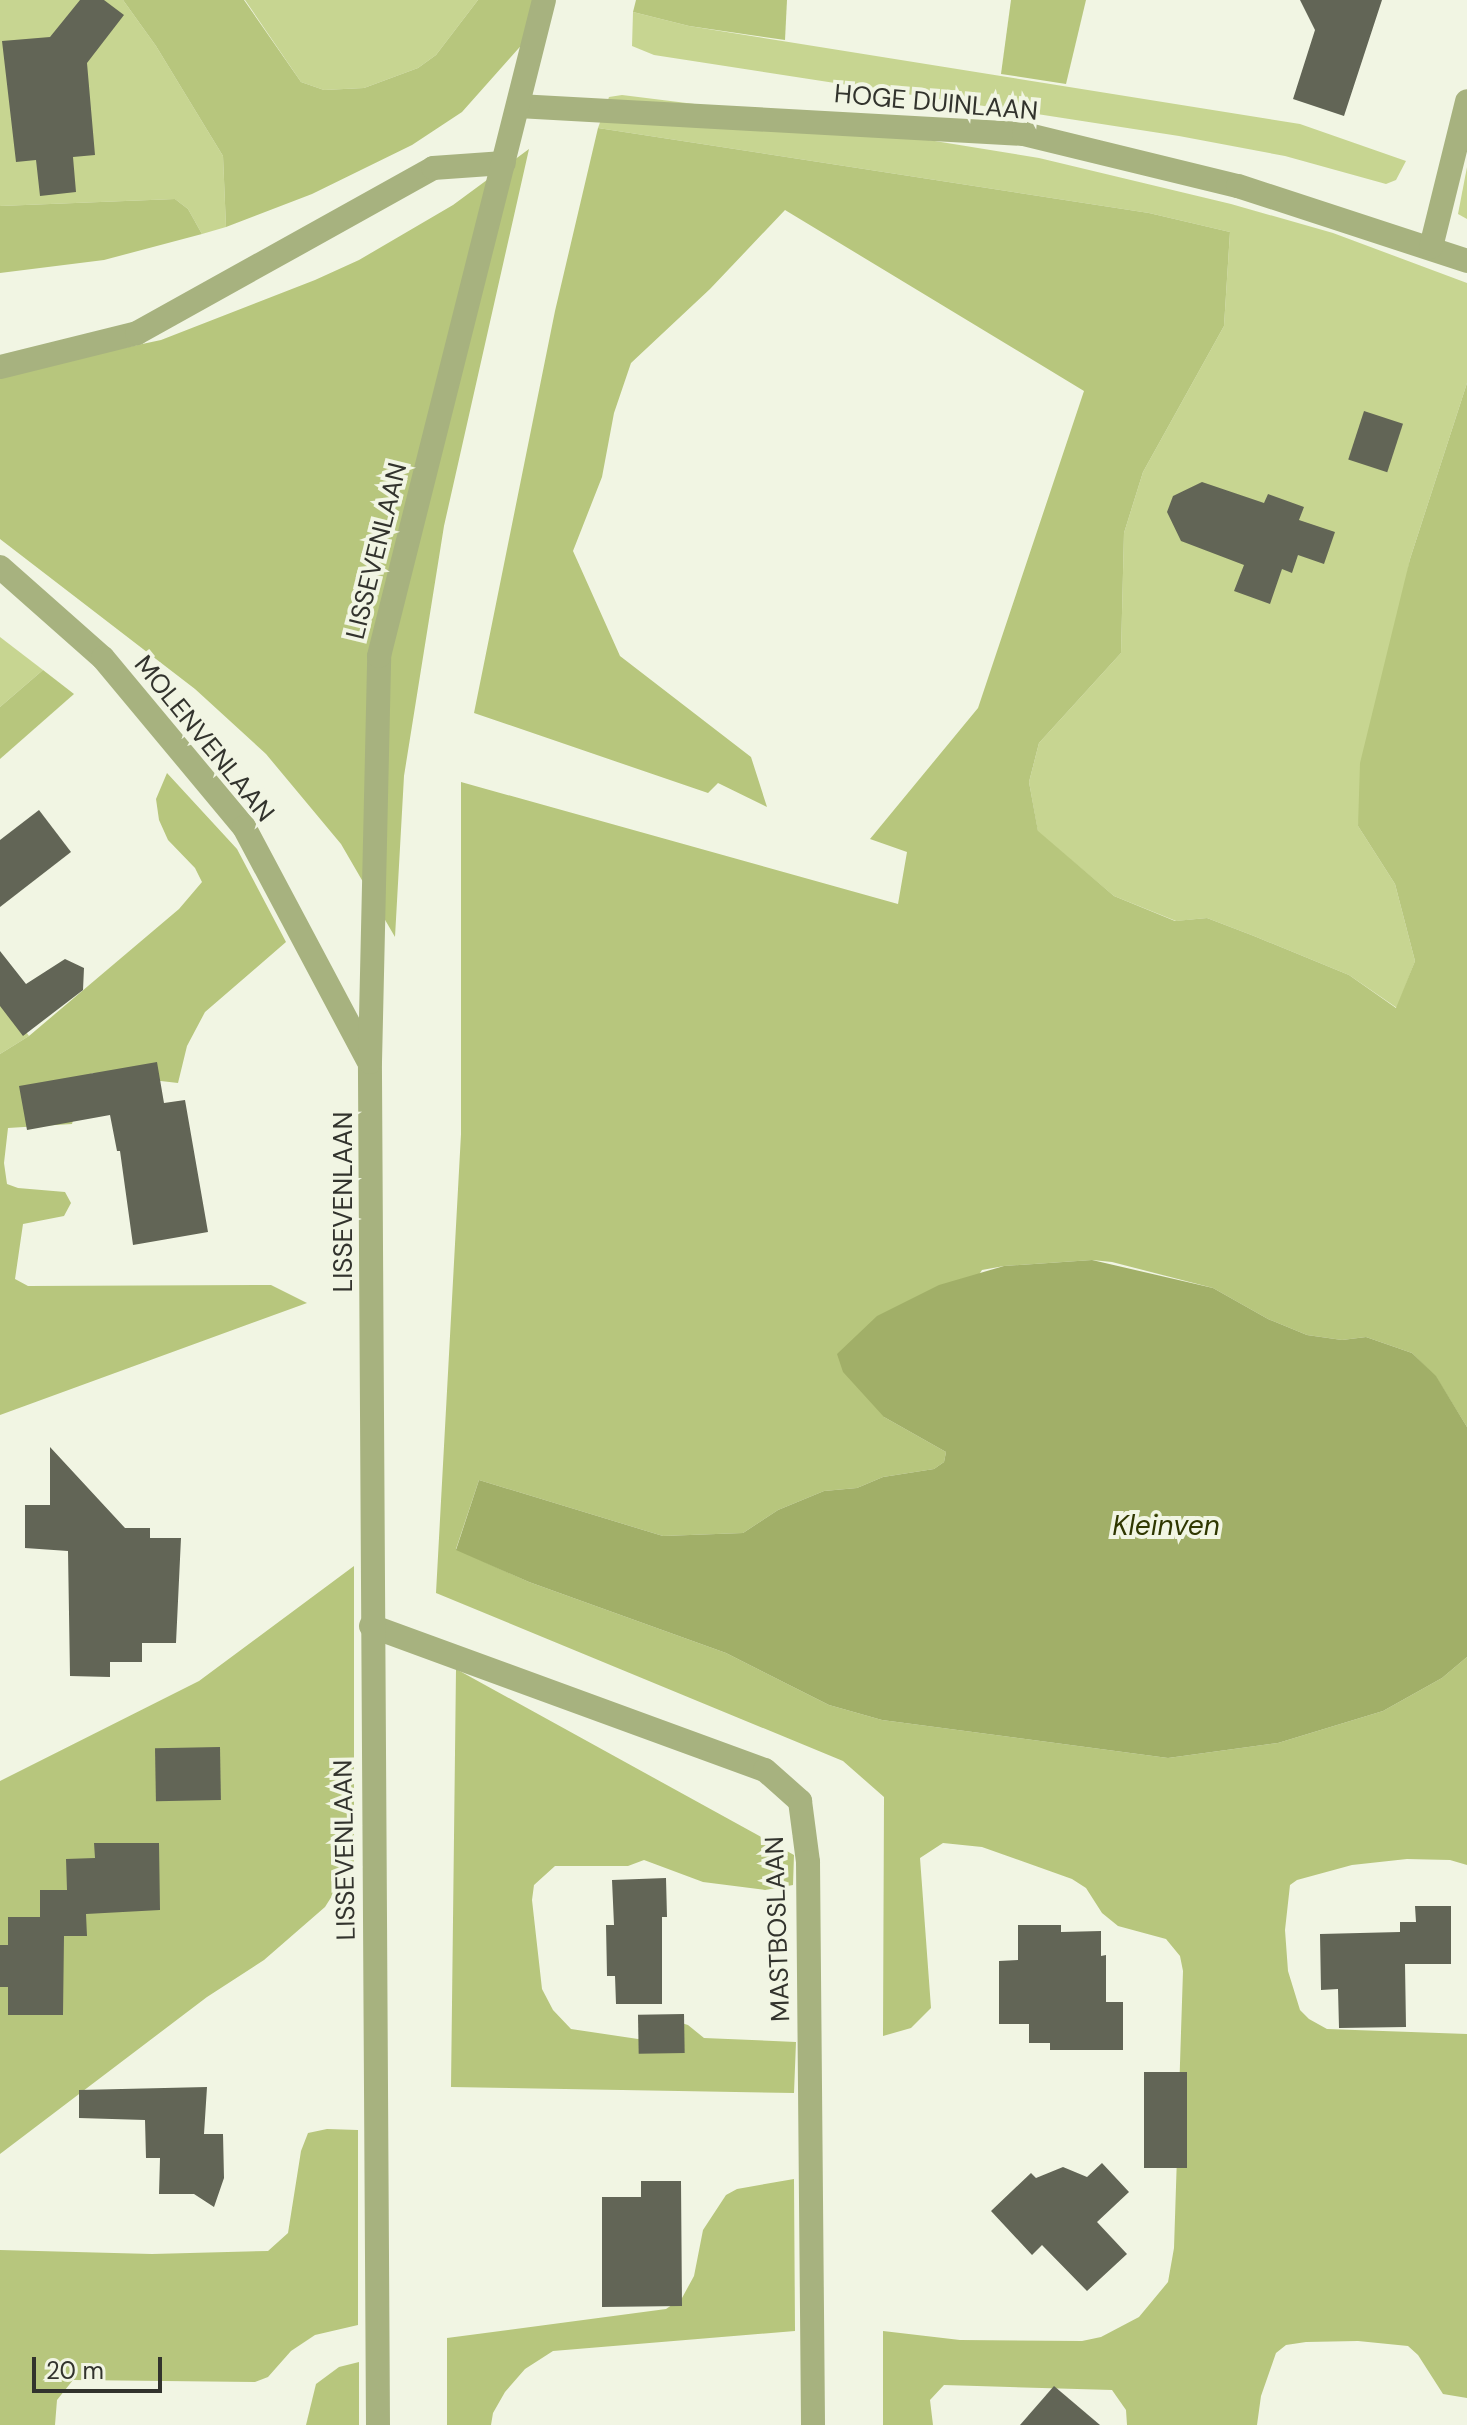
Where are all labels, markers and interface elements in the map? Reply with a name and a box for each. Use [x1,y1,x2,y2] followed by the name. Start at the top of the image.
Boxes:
[833,79,1039,127] street label: HOGE DUINLAAN
[340,459,414,643] street label: LISSEVENLAAN
[127,650,281,828] street label: MOLENVENLAAN
[328,1112,360,1292] street label: LISSEVENLAAN
[1112,1509,1220,1543] water label: Kleinven
[328,1759,362,1941] street label: LISSEVENLAAN
[759,1836,797,2022] street label: MASTBOSLAAN
[36,2341,166,2391] scale bar
[46,2355,104,2386] text: 20 m

